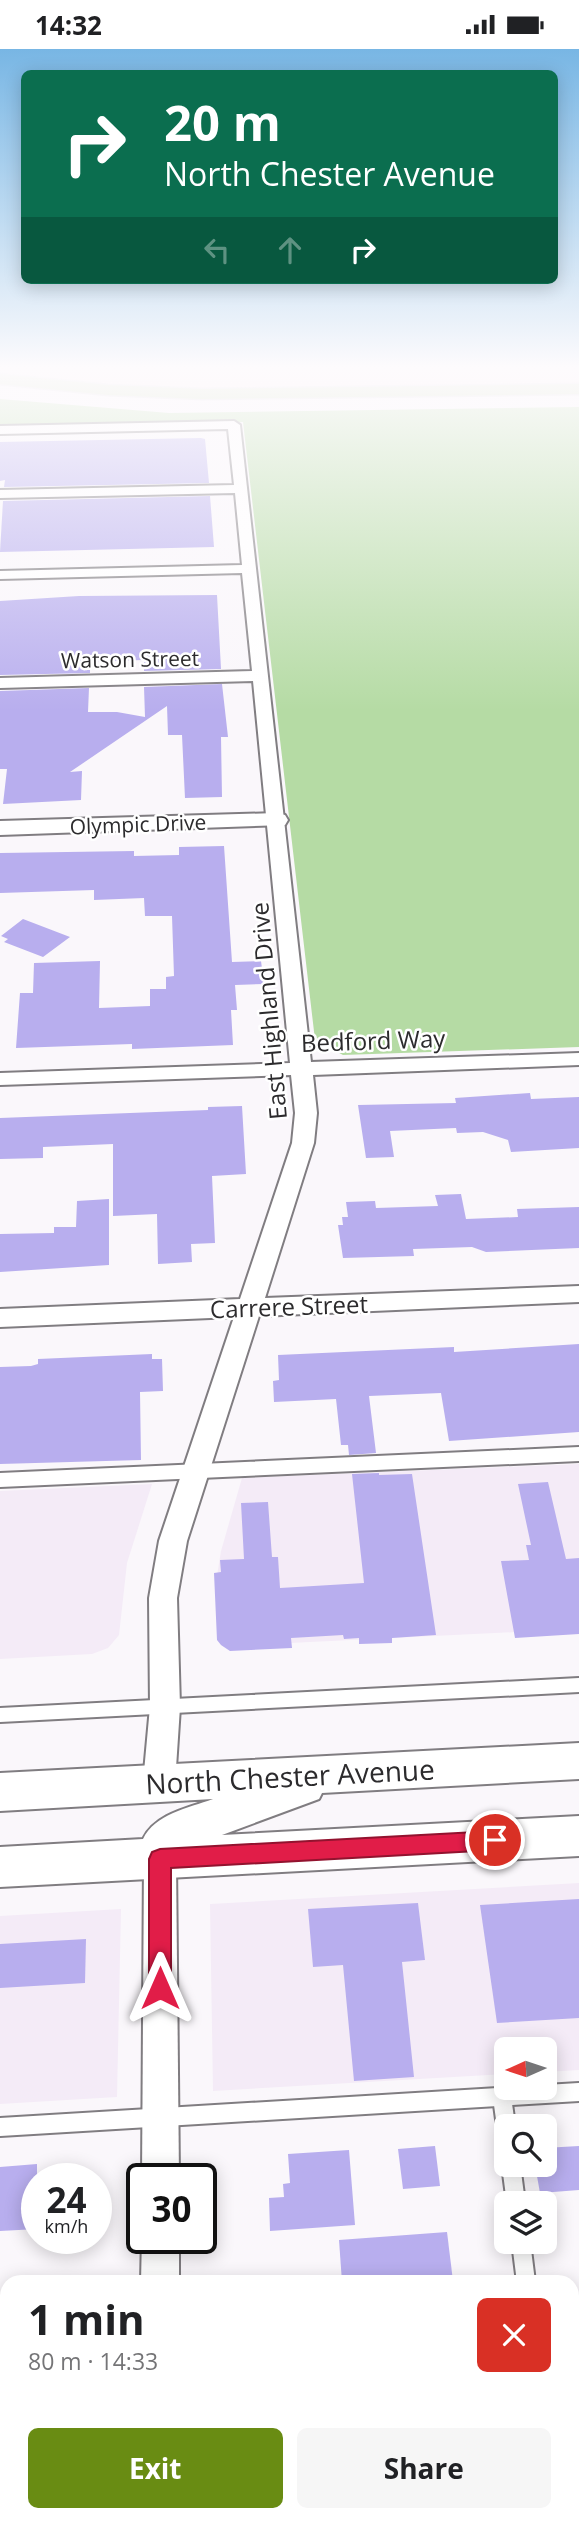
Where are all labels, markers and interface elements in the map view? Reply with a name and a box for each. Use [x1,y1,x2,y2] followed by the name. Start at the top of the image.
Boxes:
[35,7,102,43] text: 14:32
[164,89,281,155] text: 20 m
[49,98,140,189] icon: right
[164,152,495,195] text: North Chester Avenue
[198,231,236,269] icon: left
[271,231,309,269] icon: ahead
[344,231,382,269] icon: right
[61,644,199,674] street label: Watson Street
[69,808,207,840] street label: Olympic Drive
[242,901,294,1121] street label: East Highland Drive
[300,1021,447,1059] street label: Bedford Way
[209,1287,369,1325] street label: Carrere Street
[144,1749,436,1803] street label: North Chester Avenue
[465,1810,525,1870] pin
[476,1821,514,1859] icon: arrive
[123,1951,197,2025] position arrow
[494,2037,556,2100] north arrow
[494,2037,557,2254] map controls
[494,2114,557,2177] button: search
[126,2163,217,2254] speed limit sign: 30
[46,2176,87,2223] text: 24
[494,2191,557,2254] button: layers
[45,2214,88,2238] text: km/h
[28,2290,145,2347] text: 1 min
[477,2298,551,2372] button: close
[28,2345,158,2377] text: 80 m · 14:33
[28,2428,283,2508] button: Exit
[297,2428,551,2508] button: Share

